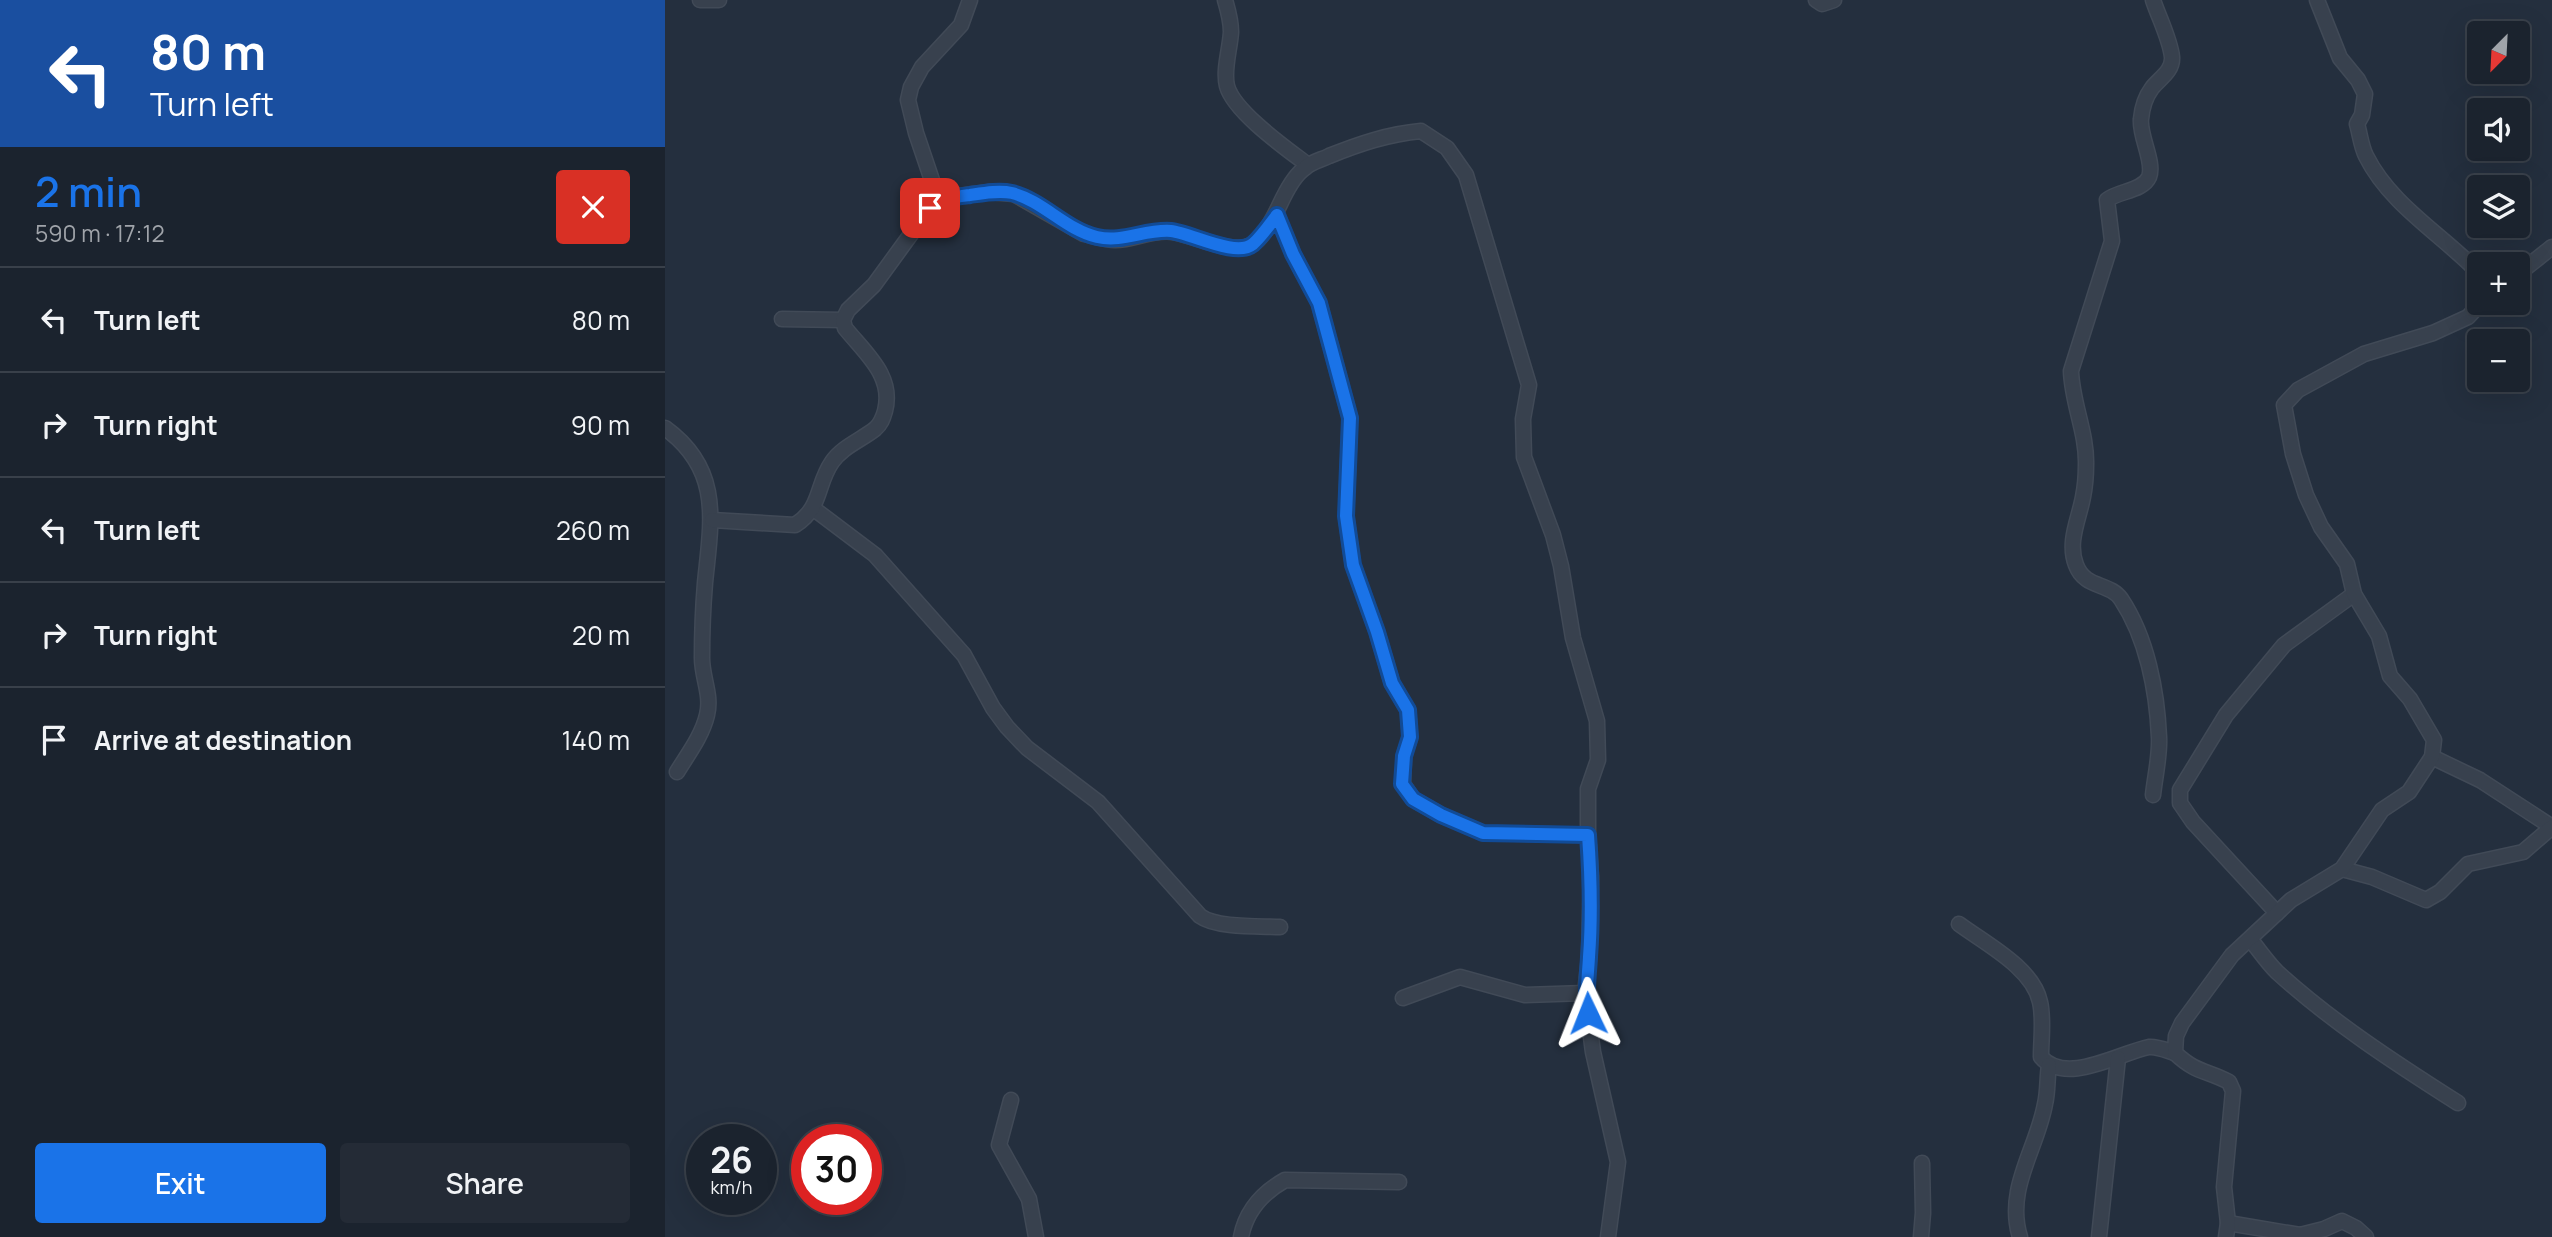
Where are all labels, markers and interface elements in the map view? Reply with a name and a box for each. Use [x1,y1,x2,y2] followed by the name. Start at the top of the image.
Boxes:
[150,18,266,85] text: 80 m
[2467,21,2531,84] north arrow
[2467,21,2530,392] map controls
[35,28,126,119] icon: left
[150,82,274,126] text: Turn left
[2467,98,2530,161] button: sound
[35,162,142,220] text: 2 min
[556,170,630,244] button: close
[2467,175,2530,238] button: layers
[900,178,960,238] pin
[911,189,949,227] icon: arrive
[35,217,165,249] text: 590 m · 17:12
[2467,252,2530,315] button: +
[35,301,73,339] icon: left
[94,302,201,338] text: Turn left
[572,302,630,338] text: 80 m
[2467,329,2530,392] button: −
[35,406,73,444] icon: right
[94,407,218,443] text: Turn right
[571,407,630,443] text: 90 m
[35,511,73,549] icon: left
[94,512,201,548] text: Turn left
[556,512,630,548] text: 260 m
[35,616,73,654] icon: right
[94,617,218,653] text: Turn right
[572,617,630,653] text: 20 m
[35,721,73,759] icon: arrive
[94,722,352,758] text: Arrive at destination
[561,722,630,758] text: 140 m
[1551,976,1625,1050] position arrow
[791,1124,882,1215] speed limit sign: 30
[710,1136,753,1184] text: 26
[35,1143,326,1223] button: Exit
[340,1143,630,1223] button: Share
[711,1175,752,1199] text: km/h

